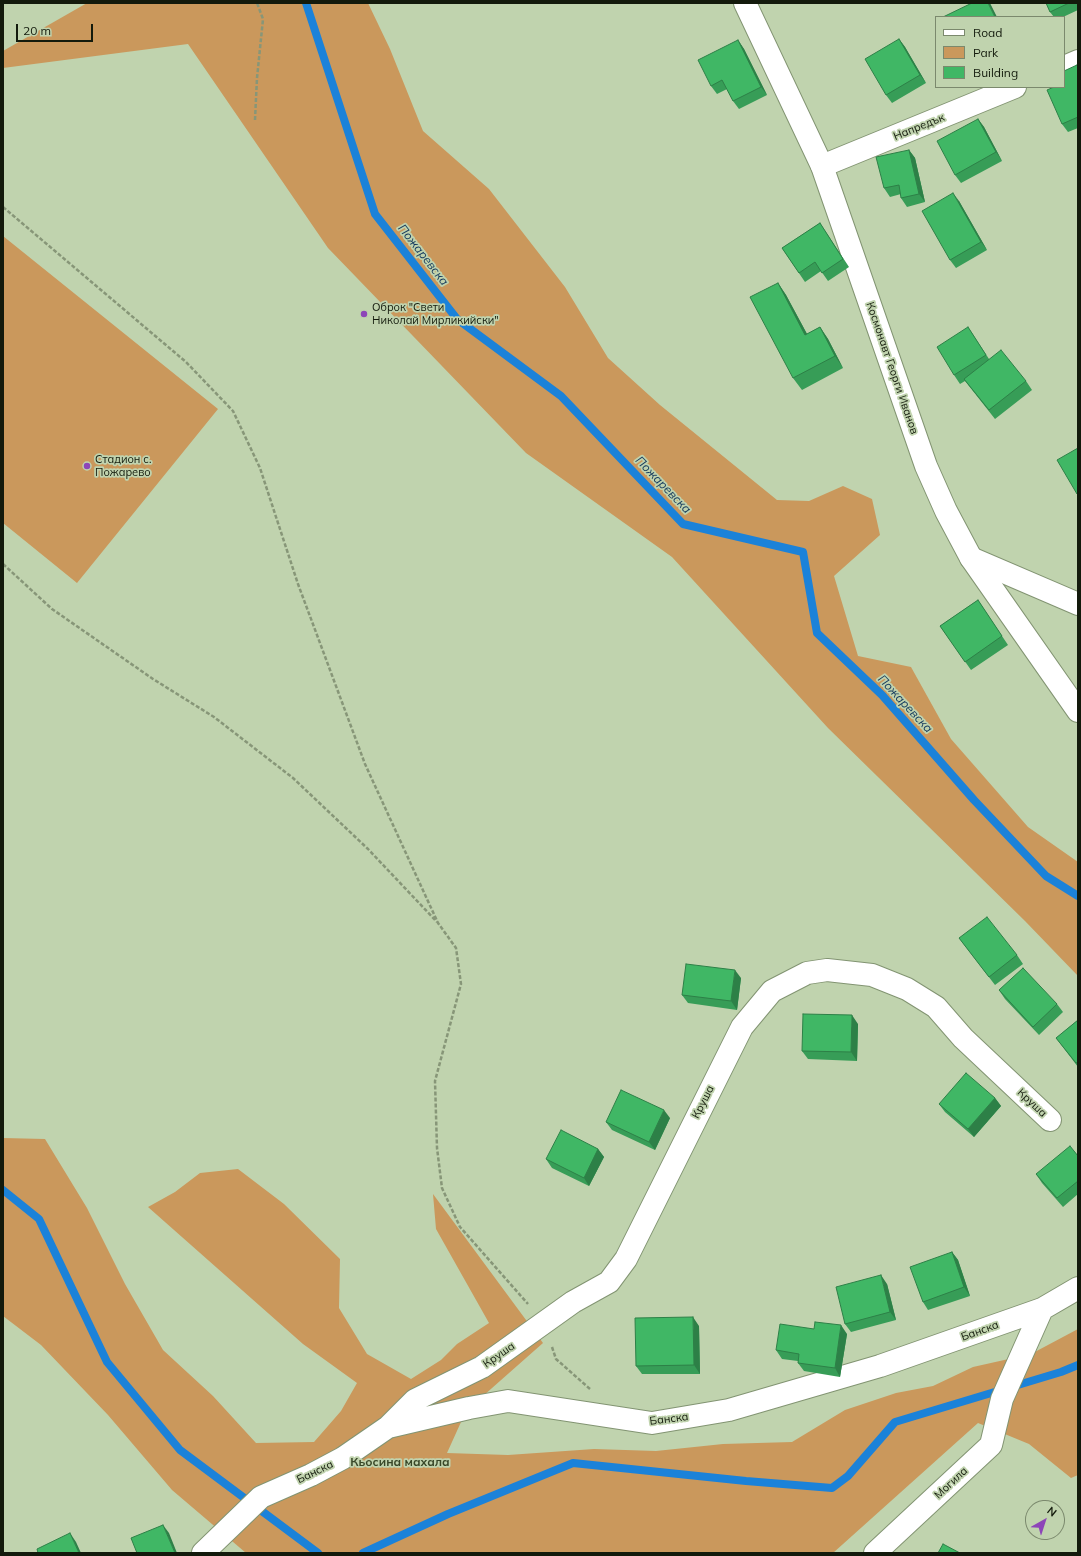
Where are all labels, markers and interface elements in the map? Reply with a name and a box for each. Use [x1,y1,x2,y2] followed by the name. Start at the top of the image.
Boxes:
[18,16,95,42] scale bar
[935,16,1065,88] legend
[23,23,51,38] text: 20 m
[973,25,1002,40] text: Road
[973,45,998,60] text: Park
[973,65,1018,80] text: Building
[891,111,947,143] street label: Напредък
[395,222,451,288] water label: Пожаревска
[863,300,921,436] street label: Космонавт Георги Иванов
[372,301,499,327] place label: Оброк "Свети Николай Мирликийски"
[359,309,369,319] marker: Оброк "Свети Николай Мирликийски"
[95,453,151,479] place label: Стадион с. Пожарево
[632,454,694,516] water label: Пожаревска
[82,461,92,471] marker: Стадион с. Пожарево
[875,672,935,736] water label: Пожаревска
[689,1083,717,1121] street label: Круша
[1015,1086,1049,1120] street label: Круша
[959,1318,1001,1344] street label: Банска
[481,1339,517,1371] street label: Круша
[649,1410,689,1428] street label: Банска
[350,1455,450,1469] district label: Кьосина махала
[295,1458,335,1486] street label: Банска
[932,1464,970,1502] street label: Могила
[1025,1500,1065,1540] north arrow
[1044,1503,1060,1520] text: N

